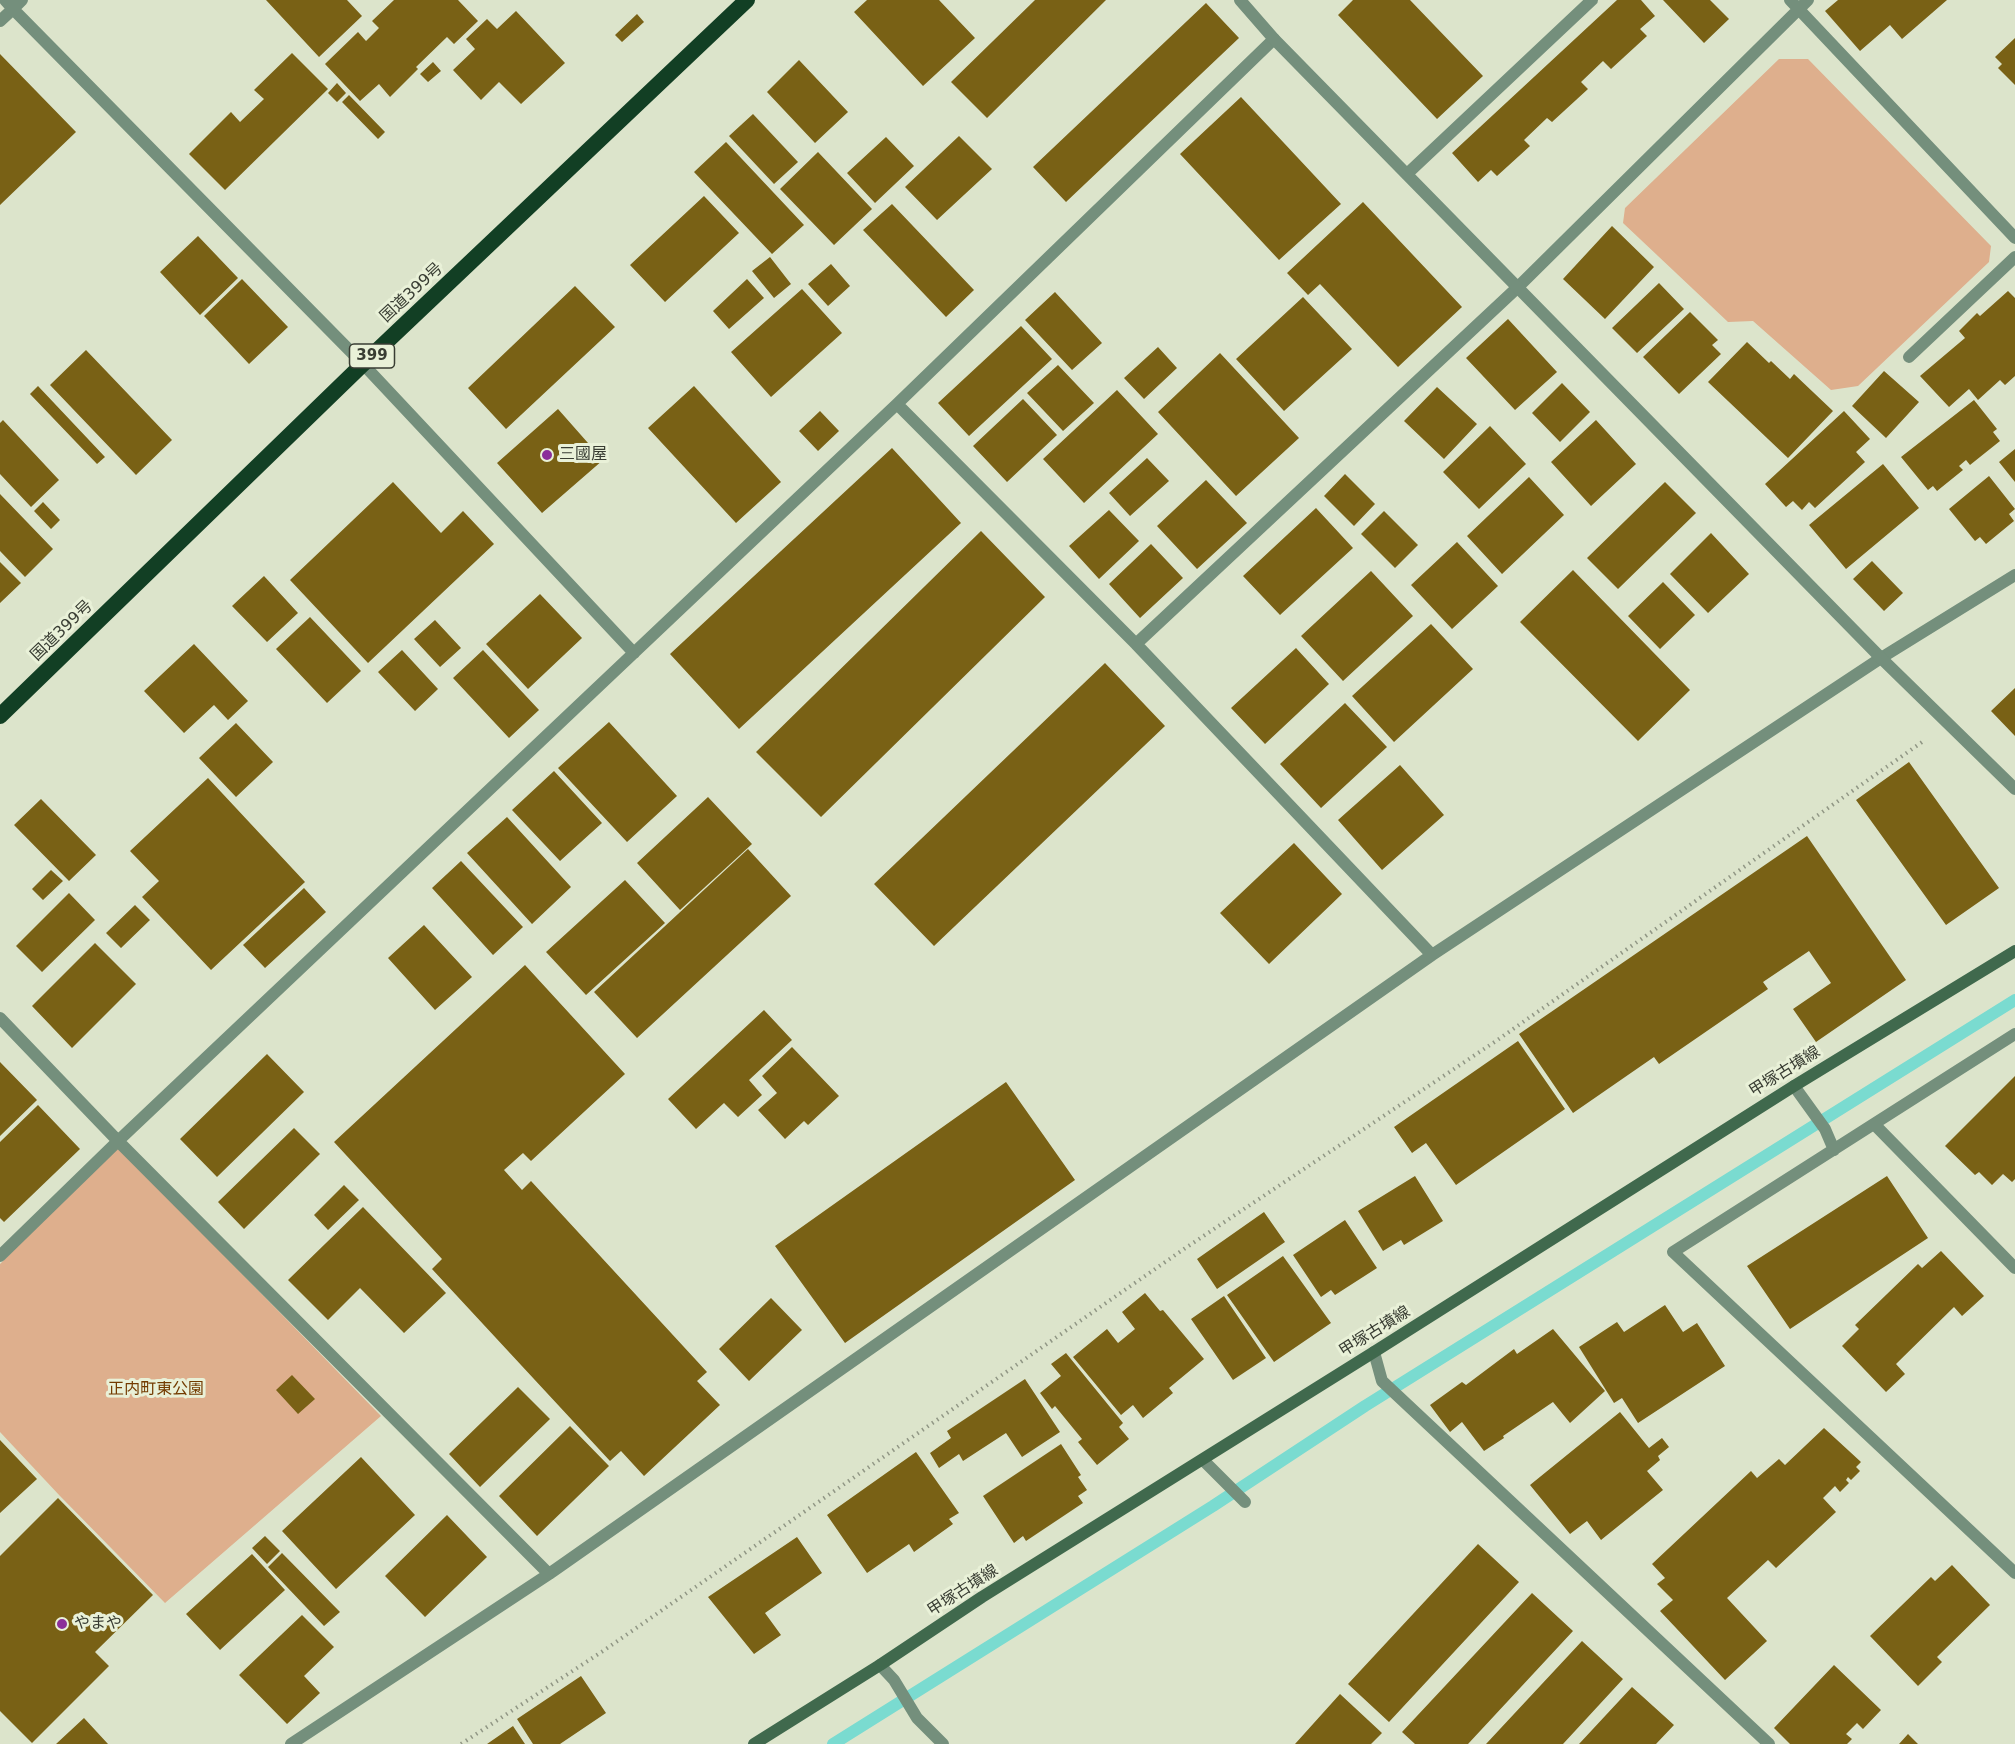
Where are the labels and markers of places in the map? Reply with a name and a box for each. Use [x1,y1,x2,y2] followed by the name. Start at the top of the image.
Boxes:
[559,445,607,465] place label: 三國屋
[540,448,554,462] marker: 三國屋
[74,1614,122,1634] place label: やまや
[55,1617,69,1631] marker: やまや

